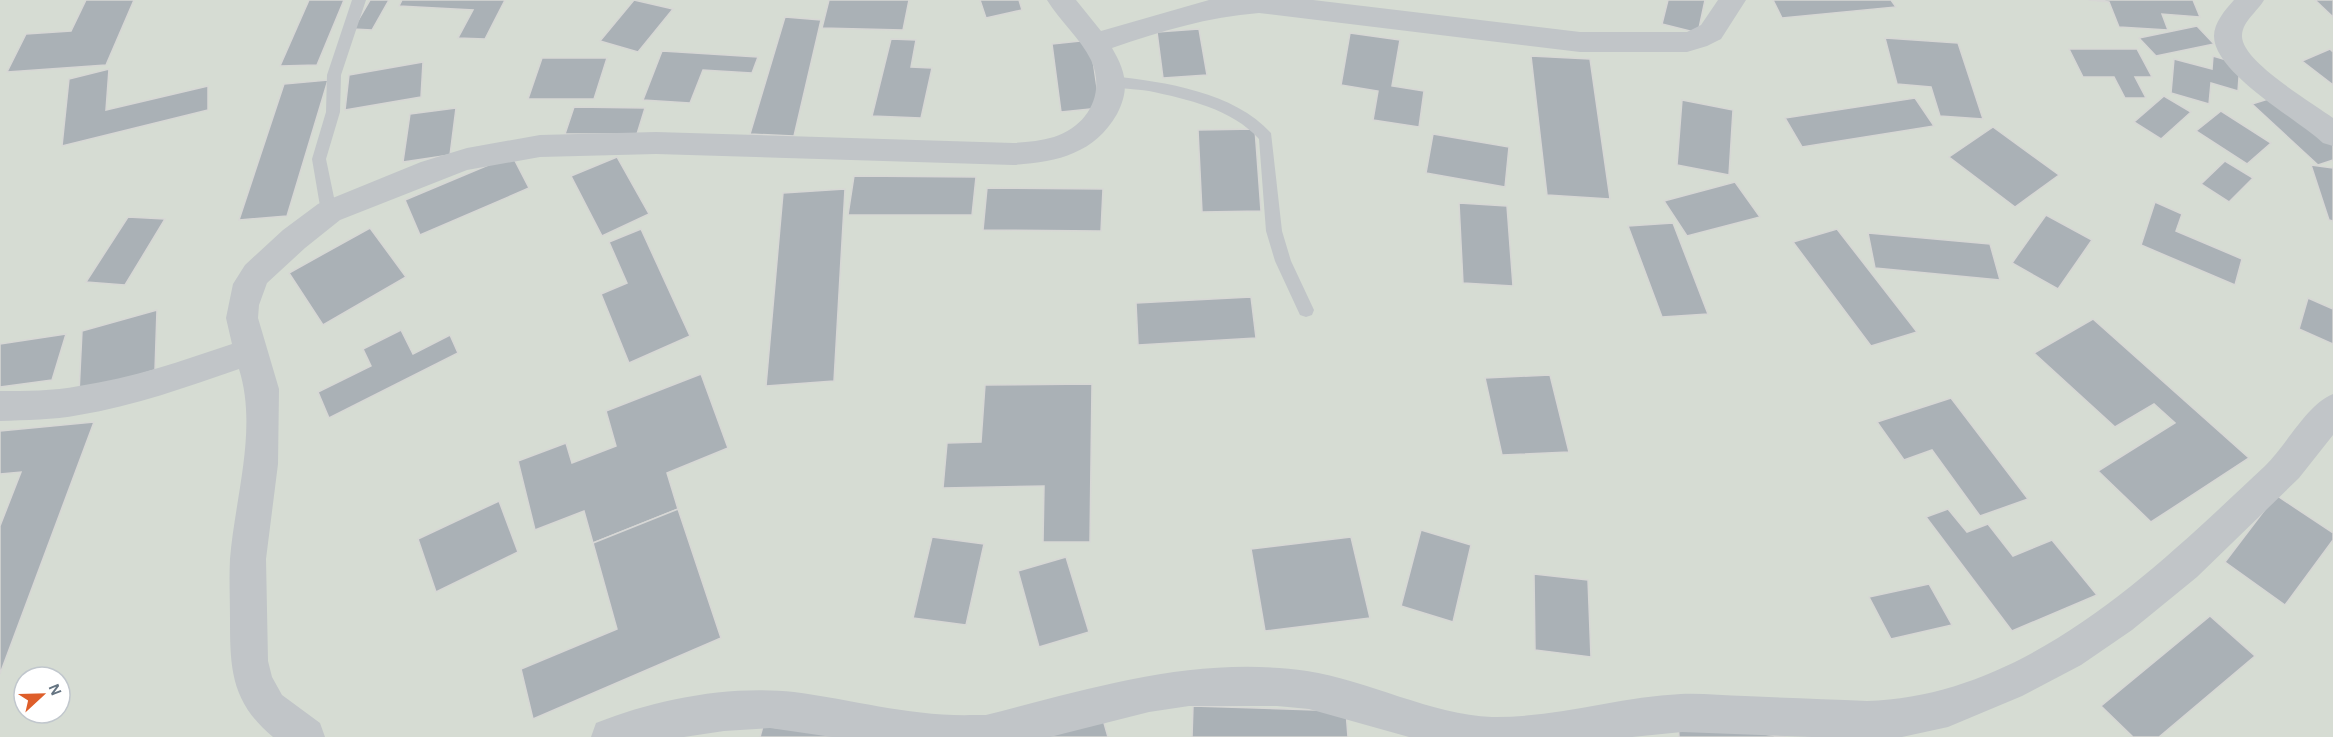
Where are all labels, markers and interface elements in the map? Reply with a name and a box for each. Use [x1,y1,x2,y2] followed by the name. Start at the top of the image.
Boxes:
[12,665,72,725] north arrow
[45,682,64,698] text: N

